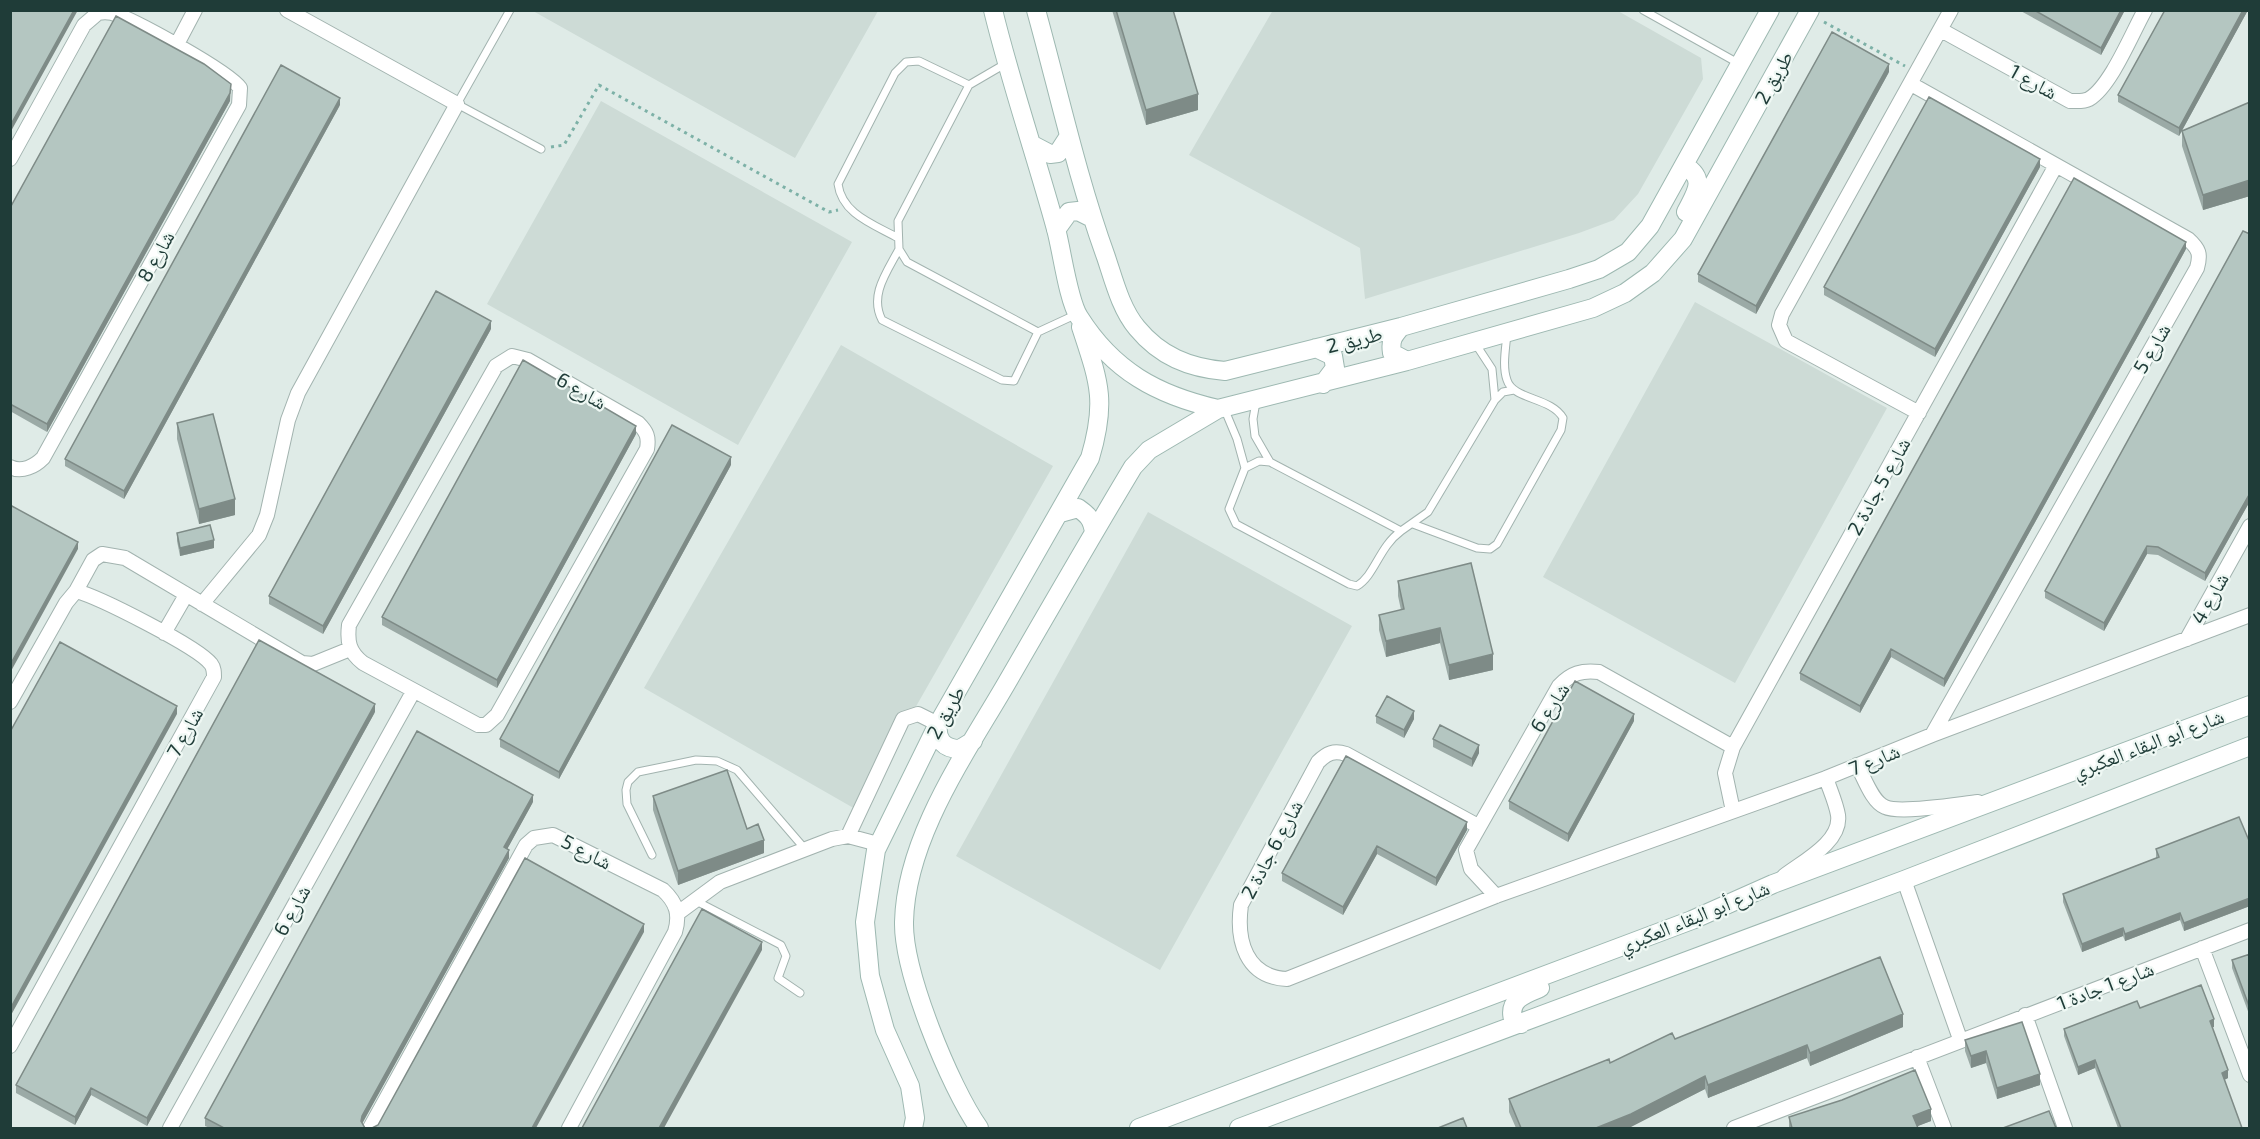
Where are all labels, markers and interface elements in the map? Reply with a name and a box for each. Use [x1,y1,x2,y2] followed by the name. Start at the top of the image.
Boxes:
[1749,46,1798,108] street label: طريق 2
[2005,58,2062,105] street label: شارع 1
[131,226,180,287] street label: شارع 8
[2127,319,2176,378] street label: شارع 5
[1324,320,1385,358] street label: طريق 2
[552,366,611,416] street label: شارع 6
[1841,433,1916,540] street label: شارع 5 جادة 2
[2185,568,2235,629] street label: شارع 4
[1524,678,1575,737] street label: شارع 6
[921,681,970,743] street label: طريق 2
[161,703,209,762] street label: شارع 7
[2069,703,2229,788] street label: شارع أبو البقاء العكبري
[1845,738,1904,782] street label: شارع 7
[1235,796,1309,903] street label: شارع 6 جادة 2
[557,828,616,876] street label: شارع 5
[1615,875,1775,962] street label: شارع أبو البقاء العكبري
[267,881,316,940] street label: شارع 6
[2053,956,2157,1016] street label: شارع 1 جادة 1

